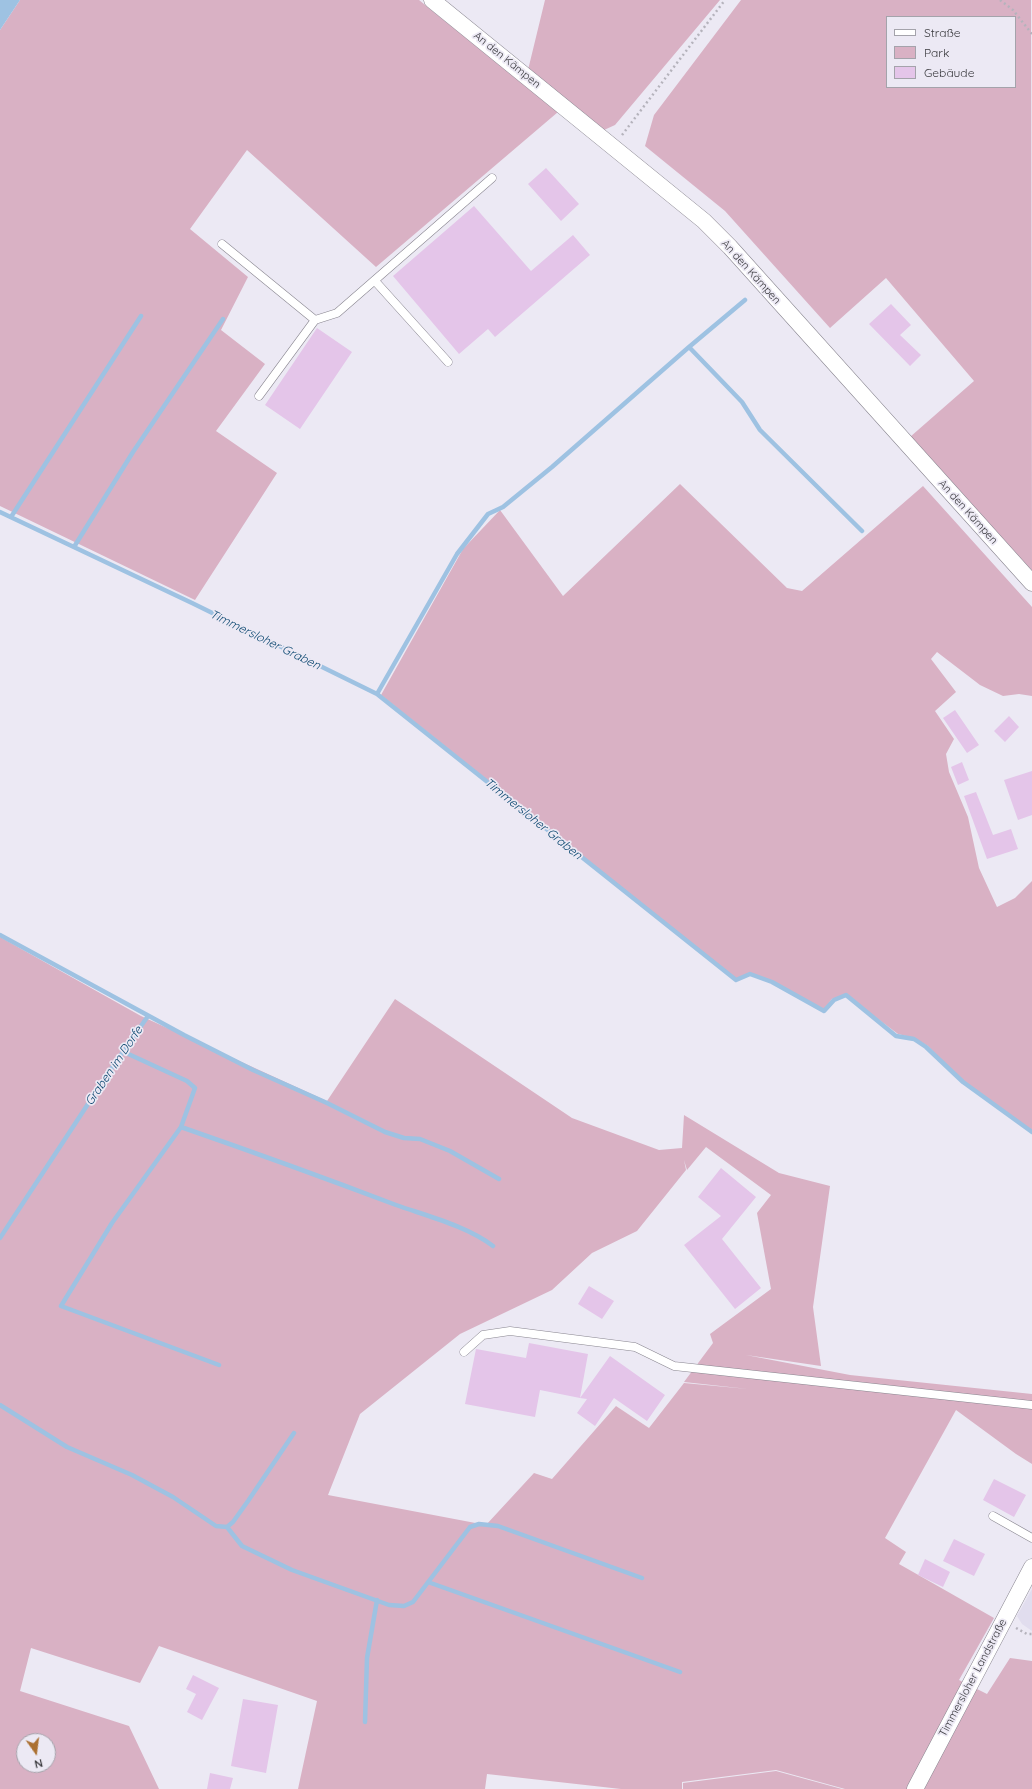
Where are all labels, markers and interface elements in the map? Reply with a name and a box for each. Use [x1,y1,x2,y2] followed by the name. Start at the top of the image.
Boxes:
[886,16,1016,88] legend
[924,25,961,40] text: Straße
[471,29,543,91] street label: An den Kämpen
[924,45,949,60] text: Park
[924,65,974,80] text: Gebäude
[719,237,783,307] street label: An den Kämpen
[936,477,1000,547] street label: An den Kämpen
[207,607,323,673] water label: Timmersloher Graben
[481,775,585,863] water label: Timmersloher Graben
[82,1024,146,1108] water label: Graben im Dorfe
[936,1617,1010,1739] street label: Timmersloher Landstraße
[16,1733,56,1773] north arrow
[33,1756,44,1771] text: N

